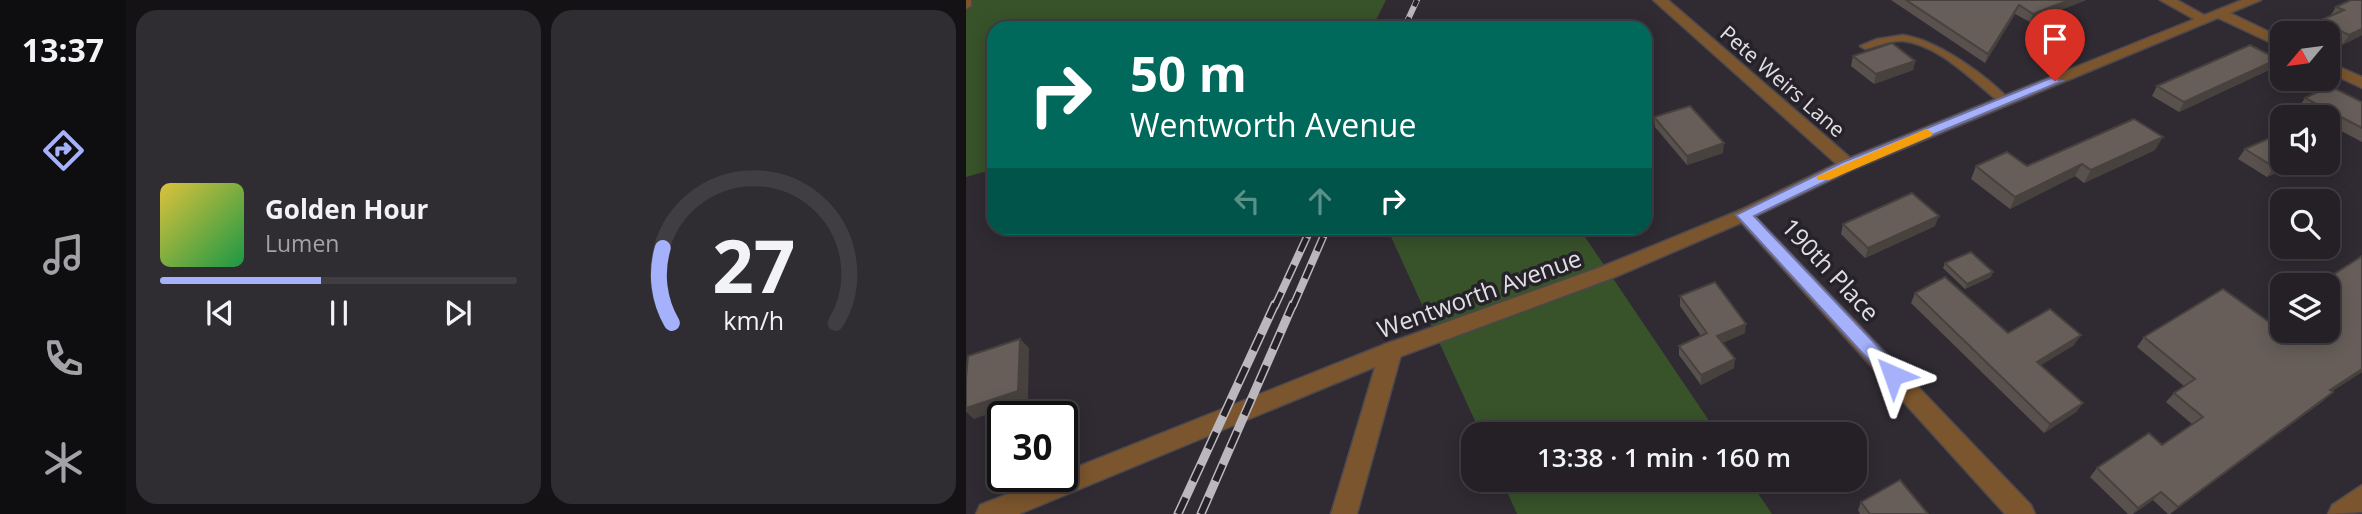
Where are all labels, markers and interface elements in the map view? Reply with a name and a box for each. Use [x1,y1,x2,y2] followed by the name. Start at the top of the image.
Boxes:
[2025,9,2085,81] pin
[1715,19,1851,143] street label: Pete Weirs Lane
[2036,20,2074,58] icon: arrive
[2270,21,2340,91] north arrow
[2270,21,2340,343] map controls
[22,28,104,71] text: 13:37
[1130,40,1247,106] text: 50 m
[1015,49,1106,140] icon: right
[1130,103,1416,146] text: Wentworth Avenue
[2270,105,2340,175] button: sound
[39,126,88,175] icon: directions
[1228,182,1266,220] icon: left
[1301,182,1339,220] icon: ahead
[1374,182,1412,220] icon: right
[2270,189,2340,259] button: search
[265,191,428,227] text: Golden Hour
[1775,210,1887,328] street label: 190th Place
[712,215,795,314] text: 27
[265,227,339,259] text: Lumen
[39,230,88,279] icon: music
[1372,241,1586,345] street label: Wentworth Avenue
[2270,273,2340,343] button: layers
[201,294,239,332] icon: previous
[320,294,358,332] icon: pause
[439,294,477,332] icon: next
[723,303,784,337] text: km/h
[39,334,88,383] icon: phone
[1856,338,1930,412] position arrow
[987,401,1078,492] speed limit sign: 30
[39,438,88,487] icon: climate
[1537,439,1791,475] text: 13:38 · 1 min · 160 m

